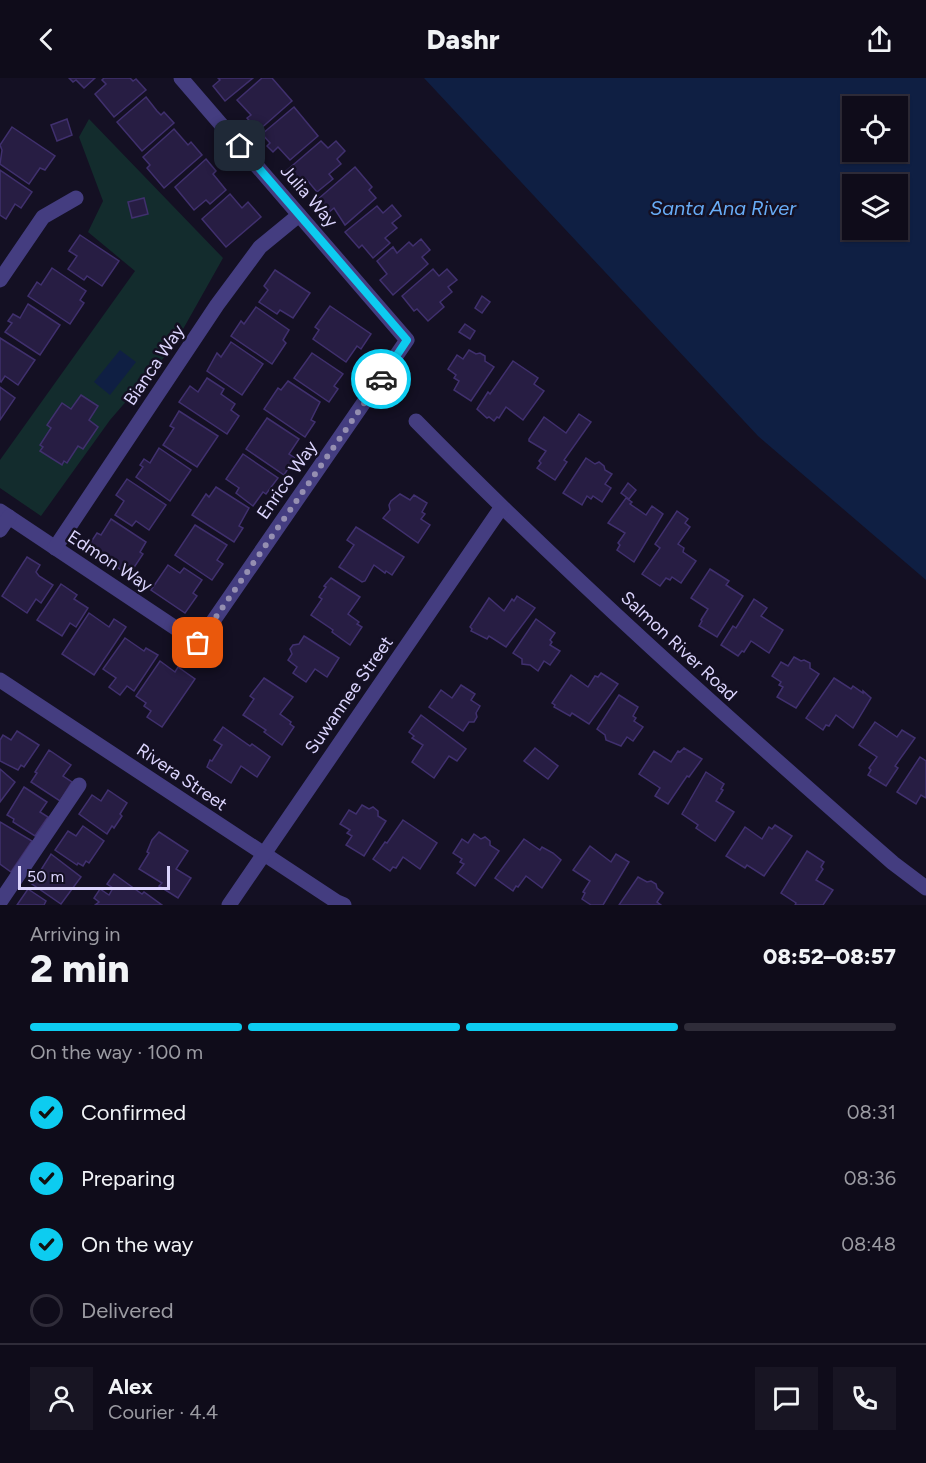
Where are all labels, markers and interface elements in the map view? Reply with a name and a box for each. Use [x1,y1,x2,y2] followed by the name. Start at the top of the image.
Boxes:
[30,23,63,56] icon: back
[427,23,499,56] text: Dashr
[863,23,896,56] icon: share
[842,96,908,240] map controls
[842,96,908,162] button: locate
[214,120,265,171] pin
[223,129,256,162] icon: home
[276,160,343,232] street label: Julia Way
[842,174,908,240] button: layers
[650,196,797,220] water label: Santa Ana River
[119,320,189,410] street label: Bianca Way
[351,349,411,409] courier
[365,363,398,396] icon: car
[252,436,322,523] street label: Enrico Way
[64,525,157,597] street label: Edmon Way
[616,587,742,705] street label: Salmon River Road
[172,617,223,668] pin
[181,626,214,659] icon: bag
[300,632,398,758] street label: Suwannee Street
[133,739,232,815] street label: Rivera Street
[18,863,170,890] scale bar
[27,867,64,886] text: 50 m
[30,922,120,946] text: Arriving in
[763,943,896,970] text: 08:52–08:57
[30,945,130,992] text: 2 min
[30,1040,203,1064] text: On the way · 100 m
[30,1096,63,1129] icon: check
[81,1099,186,1126] text: Confirmed
[847,1100,896,1124] text: 08:31
[30,1162,63,1195] icon: check
[81,1165,175,1192] text: Preparing
[844,1166,896,1190] text: 08:36
[30,1228,63,1261] icon: check
[81,1231,193,1258] text: On the way
[841,1232,896,1256] text: 08:48
[81,1297,174,1324] text: Delivered
[30,1367,93,1430] button: person
[755,1367,818,1430] button: chat
[833,1367,896,1430] button: phone
[108,1373,153,1400] text: Alex
[108,1400,218,1424] text: Courier · 4.4

